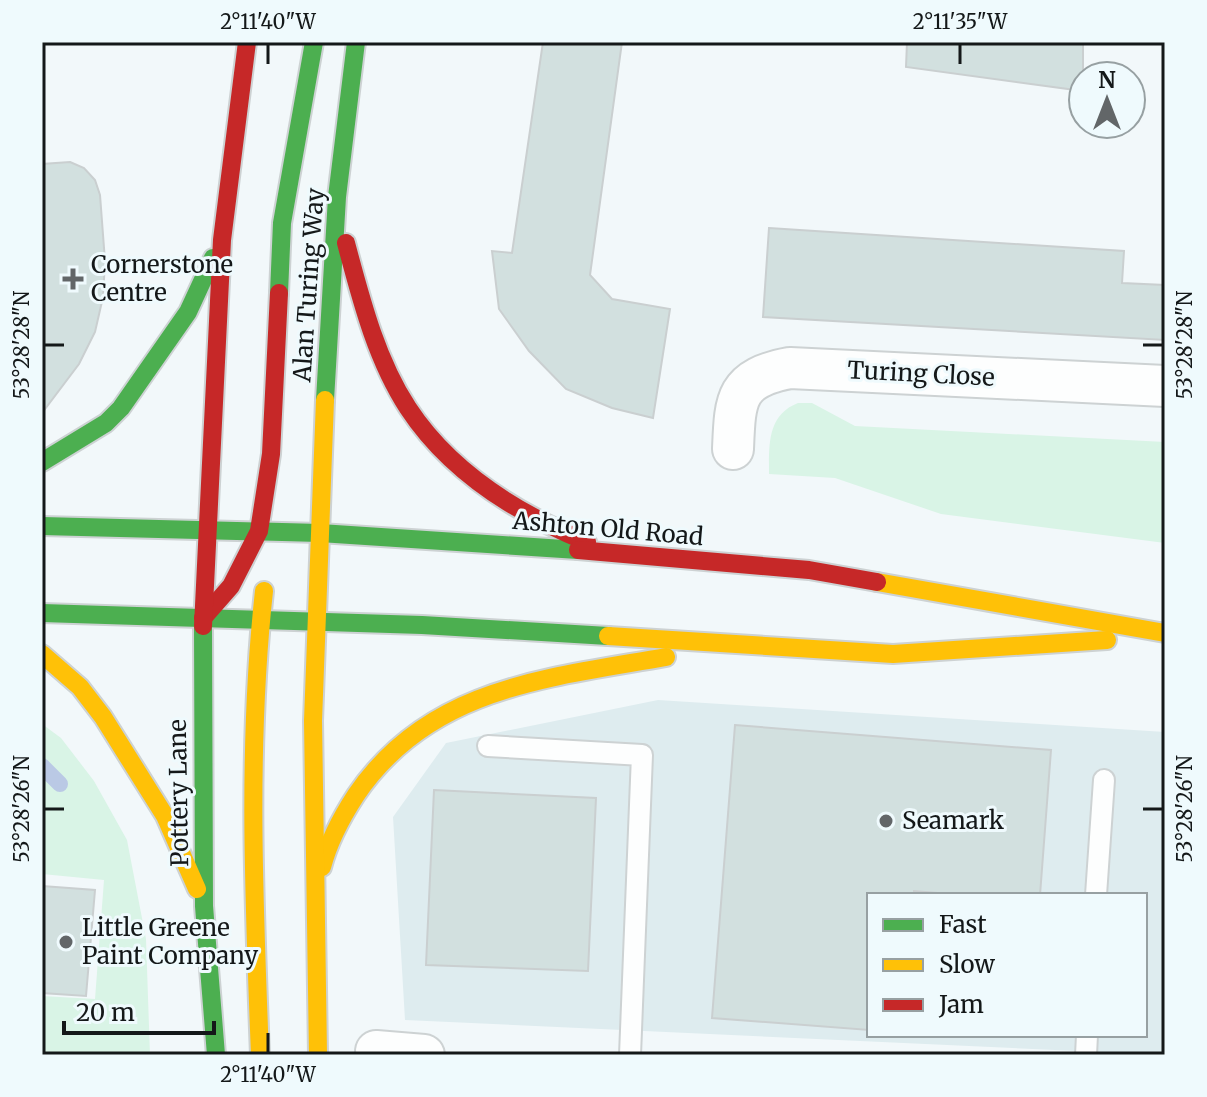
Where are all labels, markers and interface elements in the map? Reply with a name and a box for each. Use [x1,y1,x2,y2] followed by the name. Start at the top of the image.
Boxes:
[220,9,317,34] text: 2°11'40"W
[913,9,1008,34] text: 2°11'35"W
[1067,60,1147,140] north arrow
[1098,66,1116,94] text: N
[286,187,331,384] street label: Alan Turing Way
[91,249,233,308] place label: Cornerstone Centre
[62,268,84,290] marker: Cornerstone Centre
[9,290,34,399] text: 53°28'28"N
[1172,290,1197,399] text: 53°28'28"N
[847,354,995,393] street label: Turing Close
[510,505,705,552] street label: Ashton Old Road
[162,719,195,867] street label: Pottery Lane
[9,755,34,863] text: 53°28'26"N
[1172,755,1197,863] text: 53°28'26"N
[902,805,1005,836] place label: Seamark
[877,812,895,830] marker: Seamark
[867,893,1147,1037] legend
[939,909,987,940] text: Fast
[82,912,258,971] place label: Little Greene Paint Company
[57,933,75,951] marker: Little Greene Paint Company
[939,949,995,980] text: Slow
[64,985,214,1035] scale bar
[938,989,984,1020] text: Jam
[76,997,135,1028] text: 20 m
[220,1062,317,1087] text: 2°11'40"W

